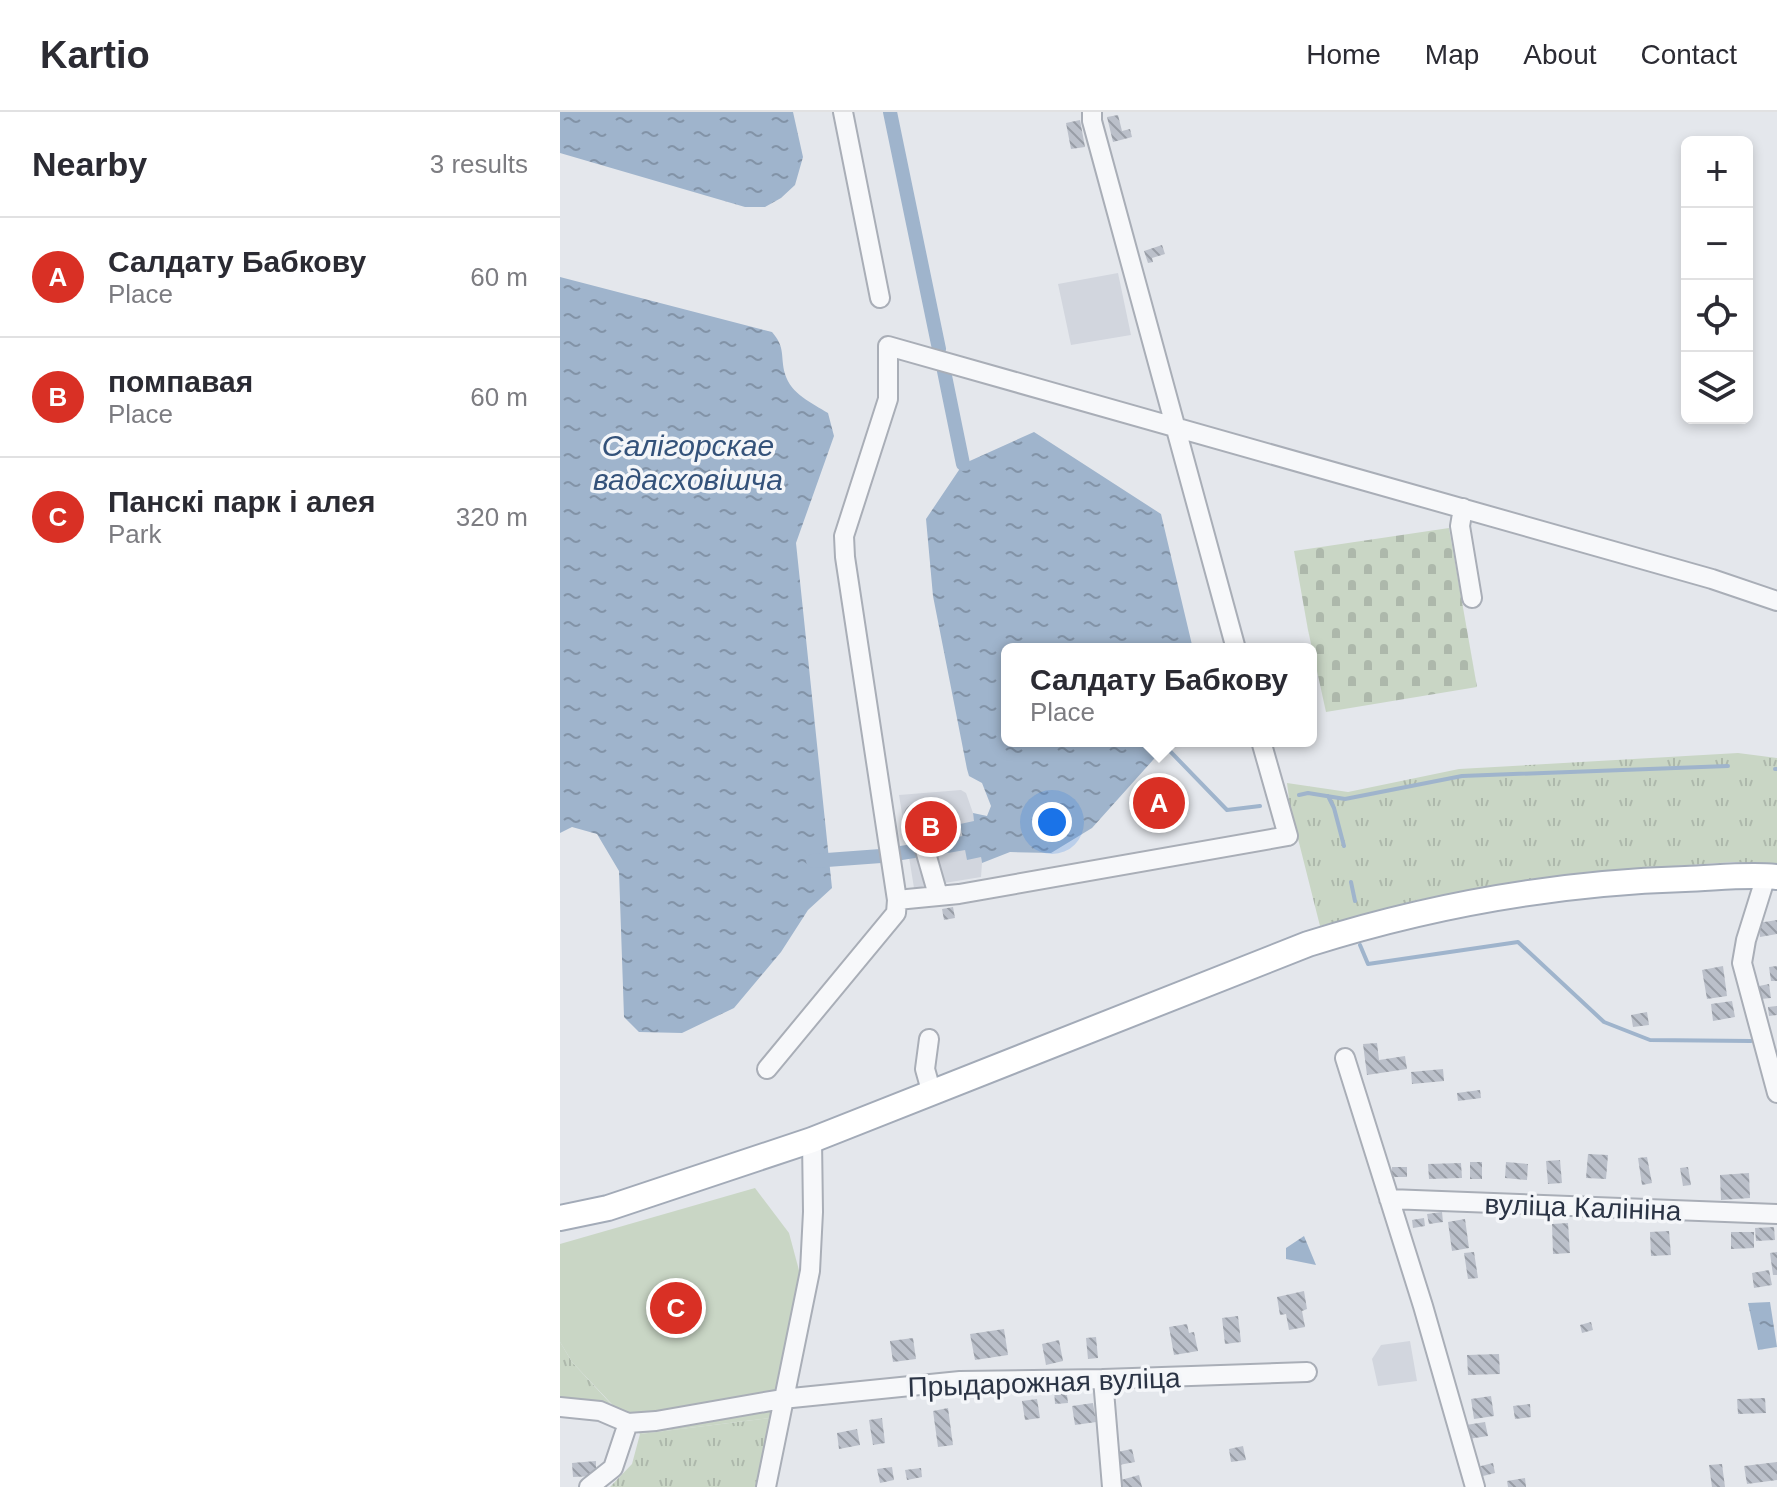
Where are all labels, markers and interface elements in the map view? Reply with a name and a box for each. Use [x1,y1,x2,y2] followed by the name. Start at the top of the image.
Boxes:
[40,34,150,76] text: Kartio
[1306,39,1381,70] text: Home
[1425,39,1479,70] text: Map
[1523,39,1597,70] text: About
[1641,39,1737,70] text: Contact
[1681,136,1753,424] map controls
[1681,136,1753,208] button: +
[32,145,147,183] text: Nearby
[430,149,528,179] text: 3 results
[1681,208,1753,280] button: −
[108,245,366,278] text: Салдату Бабкову
[49,262,67,292] text: A
[470,262,528,292] text: 60 m
[108,279,173,309] text: Place
[1681,280,1753,352] button: locate
[1681,352,1753,424] button: layers
[108,365,253,398] text: помпавая
[49,382,67,412] text: B
[470,382,528,412] text: 60 m
[108,399,173,429] text: Place
[593,429,783,496] water label: Салігорскае вадасховішча
[108,485,375,518] text: Панскі парк і алея
[49,502,67,532] text: C
[456,502,528,532] text: 320 m
[108,519,161,549] text: Park
[1001,643,1317,747] popup
[1030,663,1288,696] text: Салдату Бабкову
[1030,697,1095,727] text: Place
[1133,773,1185,833] pin: A
[905,797,957,857] pin: B
[1032,802,1072,842] your location
[1484,1189,1682,1226] street label: вуліца Калініна
[650,1278,702,1338] pin: C
[907,1362,1181,1403] street label: Прыдарожная вуліца

